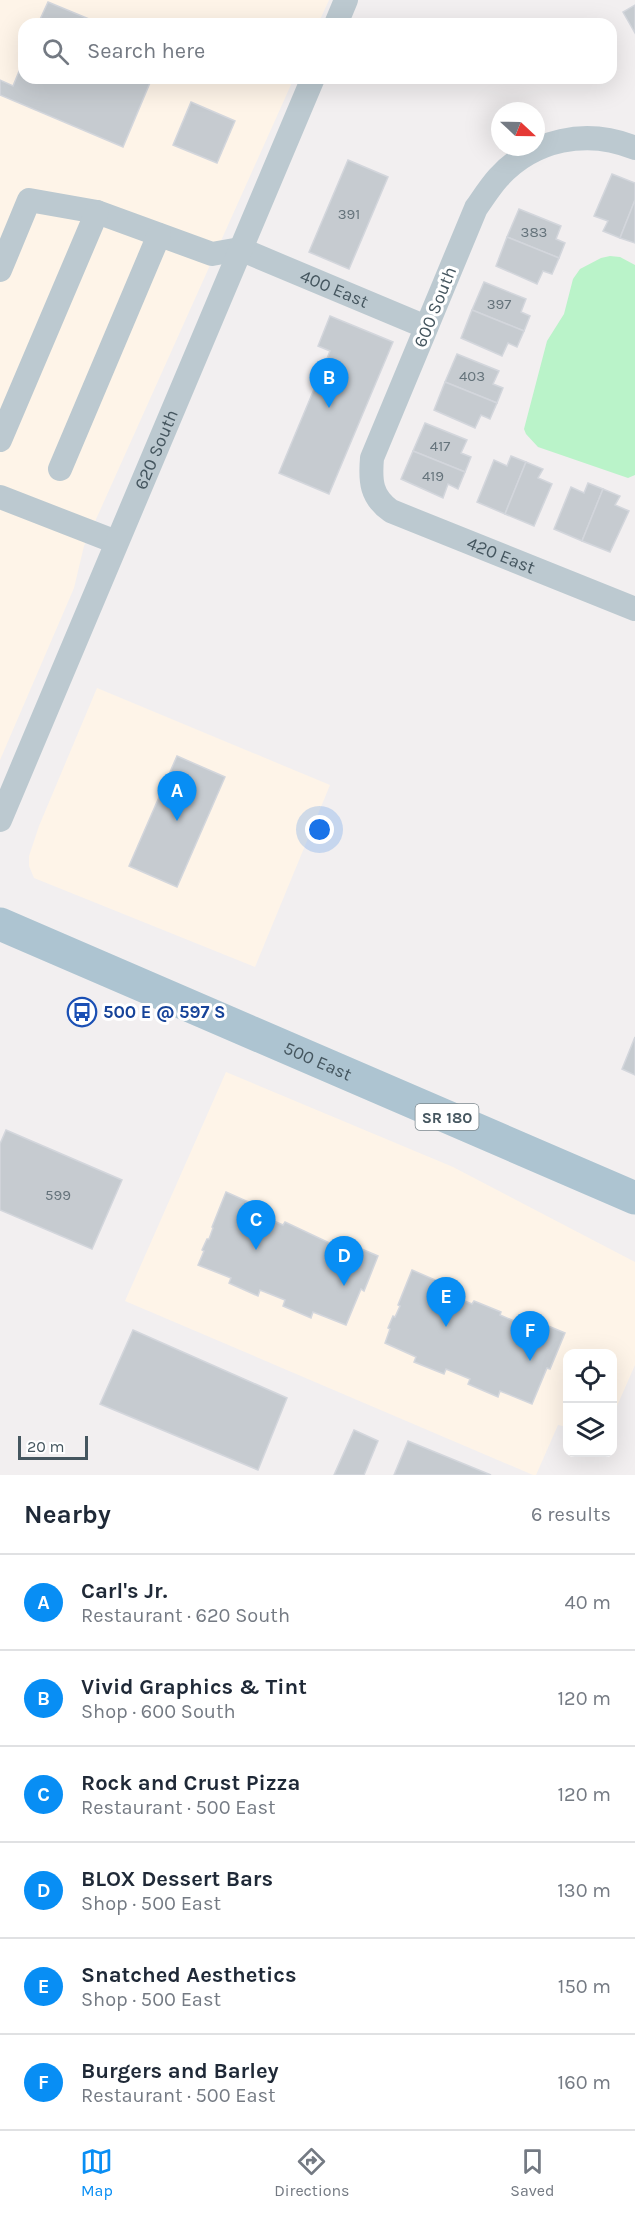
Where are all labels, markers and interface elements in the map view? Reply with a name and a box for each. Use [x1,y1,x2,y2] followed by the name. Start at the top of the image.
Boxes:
[18,18,617,84] search box
[39,35,72,68] icon: search
[87,38,205,64] text: Search here
[491,102,545,156] north arrow
[338,205,360,223] house number: 391
[521,223,547,241] house number: 383
[409,263,461,351] street label: 600 South
[297,264,372,313] street label: 400 East
[487,295,511,313] house number: 397
[310,358,348,408] pin: B
[459,367,485,385] house number: 403
[130,406,183,493] street label: 620 South
[430,437,450,455] house number: 417
[422,467,444,485] house number: 419
[464,532,539,579] street label: 420 East
[158,772,196,821] pin: A
[305,815,334,844] your location
[66,996,98,1028] bus stop icon: 500 E @ 597 S
[103,1001,225,1023] place label: 500 E @ 597 S
[280,1037,355,1086] street label: 500 East
[416,1104,478,1130] road number: SR 180
[45,1186,71,1204] house number: 599
[236,1200,276,1250] pin: C
[324,1236,364,1286] pin: D
[426,1278,466,1327] pin: E
[510,1312,550,1361] pin: F
[563,1349,617,1457] map controls
[563,1349,617,1403] button: locate
[563,1403,617,1457] button: layers
[18,1433,88,1460] scale bar
[27,1437,65,1456] text: 20 m
[24,1499,111,1530] text: Nearby
[531,1503,611,1526] text: 6 results
[81,1578,167,1604] text: Carl's Jr.
[37,1591,50,1614] text: A
[565,1591,611,1614] text: 40 m
[81,1604,290,1627] text: Restaurant · 620 South
[81,1674,307,1700] text: Vivid Graphics & Tint
[37,1687,50,1710] text: B
[557,1687,611,1710] text: 120 m
[81,1700,236,1723] text: Shop · 600 South
[81,1770,300,1796] text: Rock and Crust Pizza
[37,1783,50,1806] text: C
[557,1783,611,1806] text: 120 m
[81,1796,276,1819] text: Restaurant · 500 East
[81,1866,273,1892] text: BLOX Dessert Bars
[37,1879,50,1902] text: D
[557,1879,611,1902] text: 130 m
[81,1892,221,1915] text: Shop · 500 East
[81,1962,297,1988] text: Snatched Aesthetics
[38,1975,49,1998] text: E
[558,1975,611,1998] text: 150 m
[81,1988,221,2011] text: Shop · 500 East
[81,2058,279,2084] text: Burgers and Barley
[38,2071,49,2094] text: F
[558,2071,611,2094] text: 160 m
[81,2084,276,2107] text: Restaurant · 500 East
[80,2145,113,2200] tab: Map
[274,2145,349,2200] tab: Directions
[510,2145,555,2200] tab: Saved

